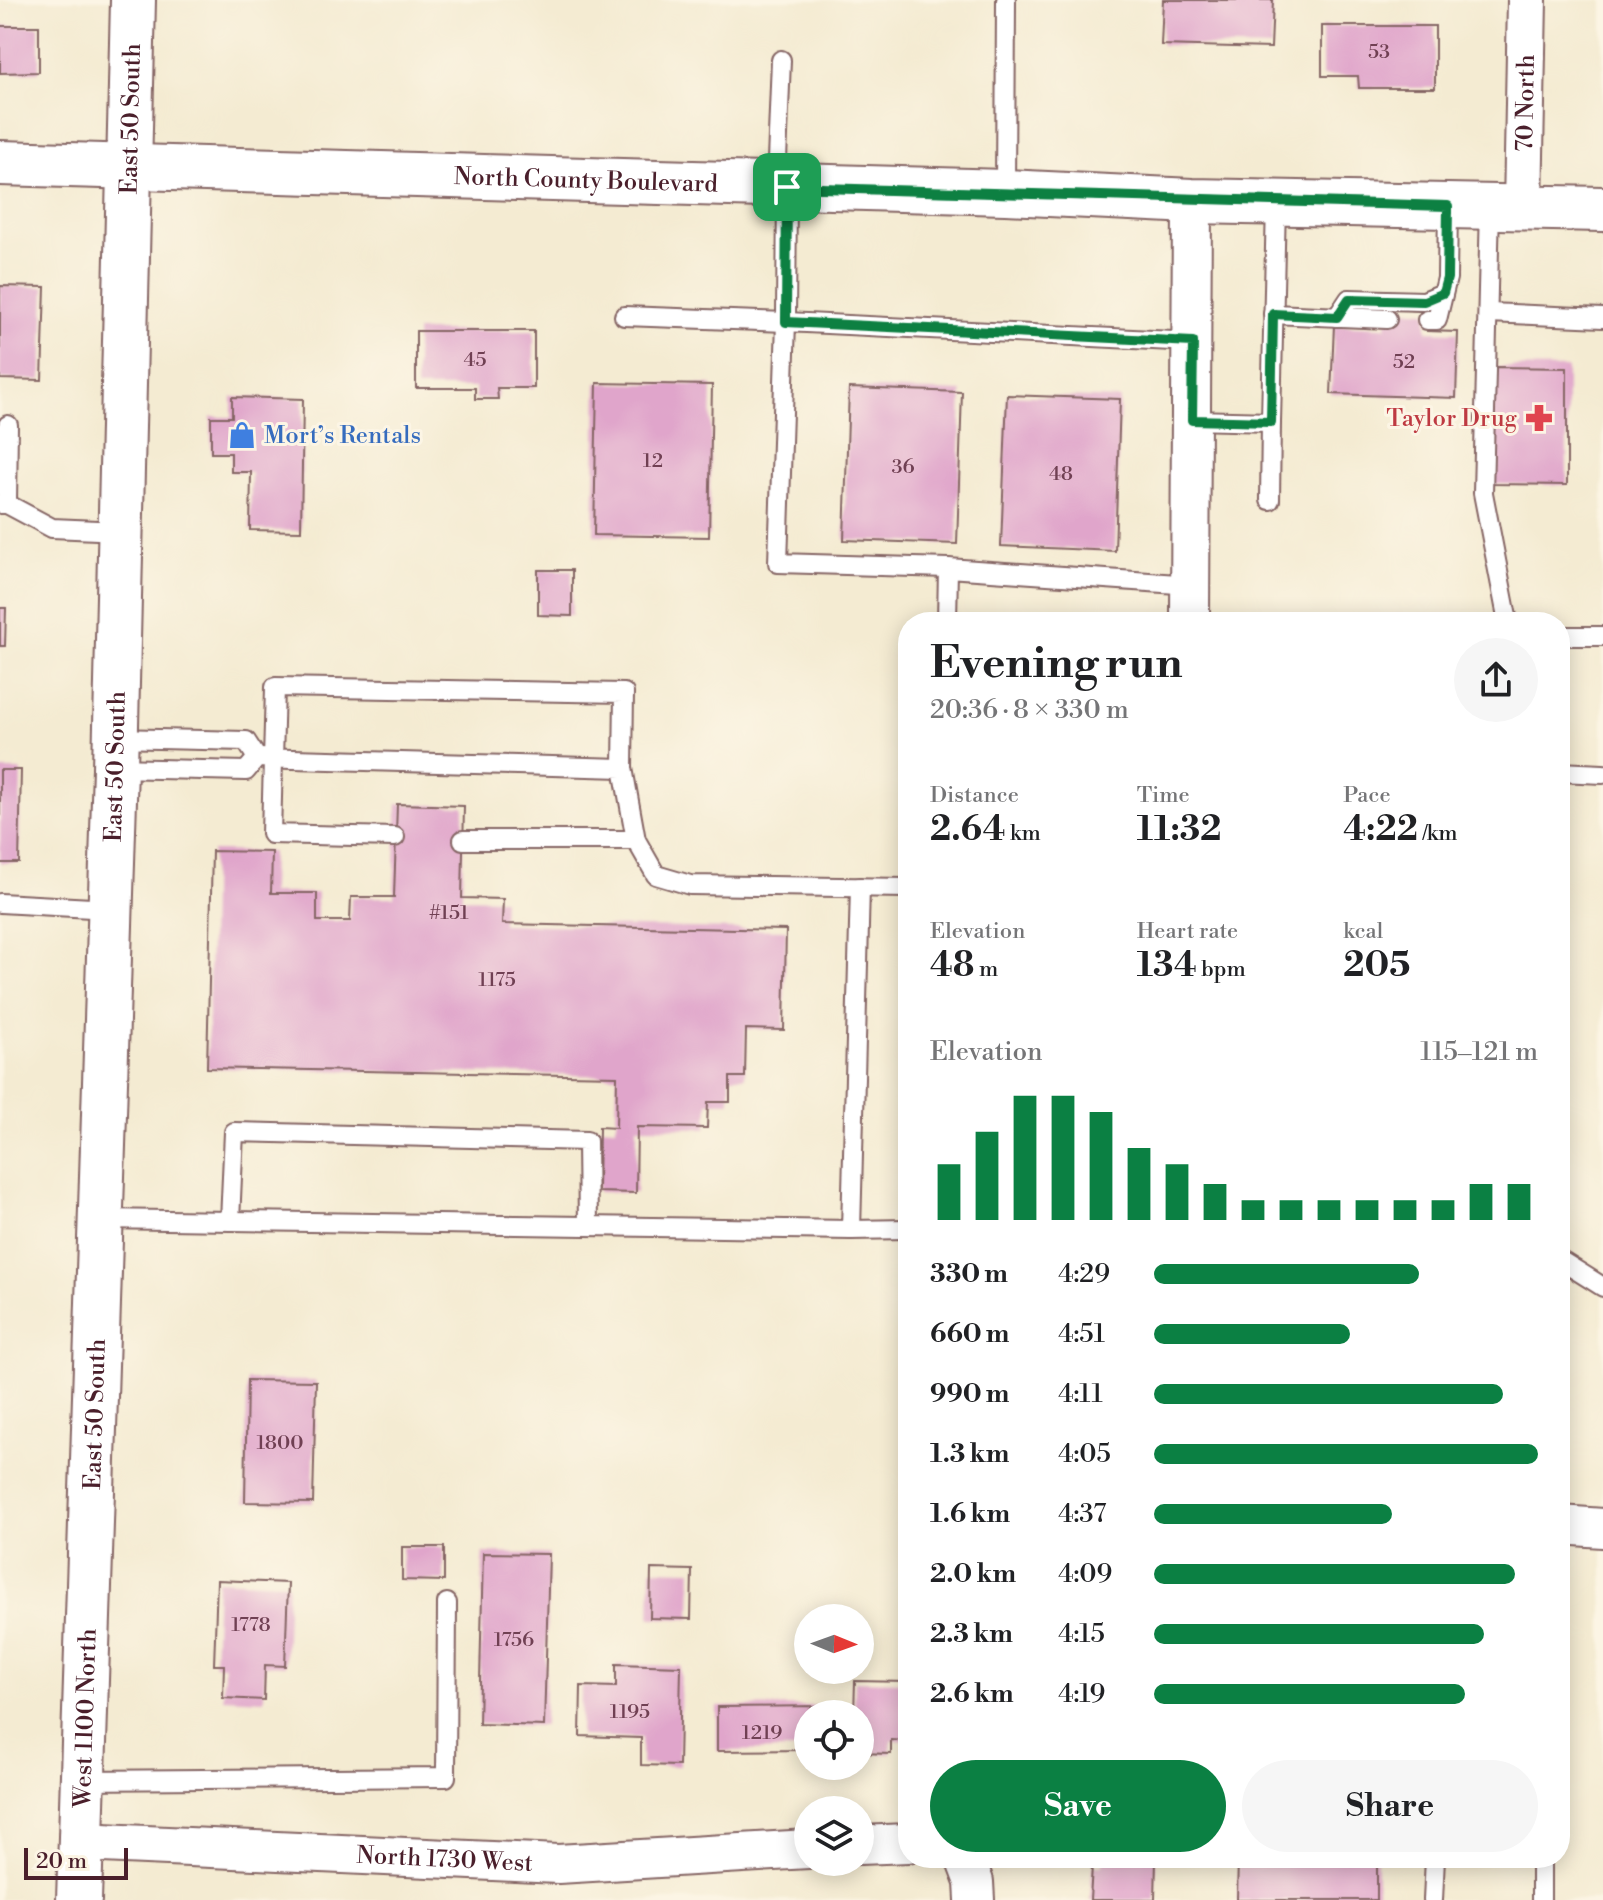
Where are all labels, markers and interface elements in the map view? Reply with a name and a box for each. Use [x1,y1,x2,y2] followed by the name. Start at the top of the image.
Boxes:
[1368,40,1390,65] house number: 53
[114,43,148,195] street label: East 50 South
[1510,54,1542,152] street label: 70 North
[753,153,821,221] pin
[453,162,719,200] street label: North County Boulevard
[765,165,809,209] icon: arrive
[464,348,486,373] house number: 45
[1393,350,1415,375] house number: 52
[1524,403,1554,433] pharmacy icon: Taylor Drug
[1386,404,1518,434] place label: Taylor Drug
[227,420,257,450] shop icon: Mort’s Rentals
[264,421,421,451] place label: Mort’s Rentals
[643,449,663,474] house number: 12
[891,455,915,480] house number: 36
[1049,462,1073,487] house number: 48
[930,636,1183,691] text: Evening run
[1454,638,1538,722] button: share
[99,691,133,843] street label: East 50 South
[930,694,1129,726] text: 20:36 · 8 × 330 m
[930,782,1019,809] text: Distance
[1137,782,1190,809] text: Time
[1343,782,1391,809] text: Pace
[930,809,1005,851] text: 2.64
[1137,809,1221,851] text: 11:32
[1343,809,1418,851] text: 4:22
[1005,820,1041,847] text: km
[1418,820,1457,847] text: /km
[429,901,469,926] house number: #151
[930,918,1025,945] text: Elevation
[1137,918,1238,945] text: Heart rate
[1343,918,1383,945] text: kcal
[930,945,974,987] text: 48
[1137,945,1197,987] text: 134
[1343,945,1410,987] text: 205
[974,956,998,983] text: m
[1197,956,1246,983] text: bpm
[478,968,516,993] house number: 1175
[930,1036,1043,1068] text: Elevation
[1420,1036,1538,1068] text: 115–121 m
[930,1258,1008,1290] text: 330 m
[1058,1258,1110,1290] text: 4:29
[930,1318,1009,1350] text: 660 m
[1058,1318,1105,1350] text: 4:51
[78,1338,113,1490] street label: East 50 South
[930,1378,1009,1410] text: 990 m
[1058,1378,1103,1410] text: 4:11
[257,1431,304,1456] house number: 1800
[930,1438,1009,1470] text: 1.3 km
[1058,1438,1111,1470] text: 4:05
[930,1498,1010,1530] text: 1.6 km
[1058,1498,1106,1530] text: 4:37
[930,1558,1016,1590] text: 2.0 km
[1058,1558,1112,1590] text: 4:09
[794,1604,874,1684] north arrow
[794,1604,874,1876] map controls
[231,1613,271,1638] house number: 1778
[930,1618,1013,1650] text: 2.3 km
[1058,1618,1105,1650] text: 4:15
[68,1628,104,1809] street label: West 1100 North
[494,1628,534,1653] house number: 1756
[930,1678,1014,1710] text: 2.6 km
[1058,1678,1105,1710] text: 4:19
[610,1700,650,1725] house number: 1195
[794,1700,874,1780] button: locate
[742,1721,782,1746] house number: 1219
[930,1760,1226,1852] button: Save
[1242,1760,1538,1852] button: Share
[794,1796,874,1876] button: layers
[356,1841,534,1879] street label: North 1730 West
[24,1844,128,1880] scale bar
[36,1848,87,1875] text: 20 m

